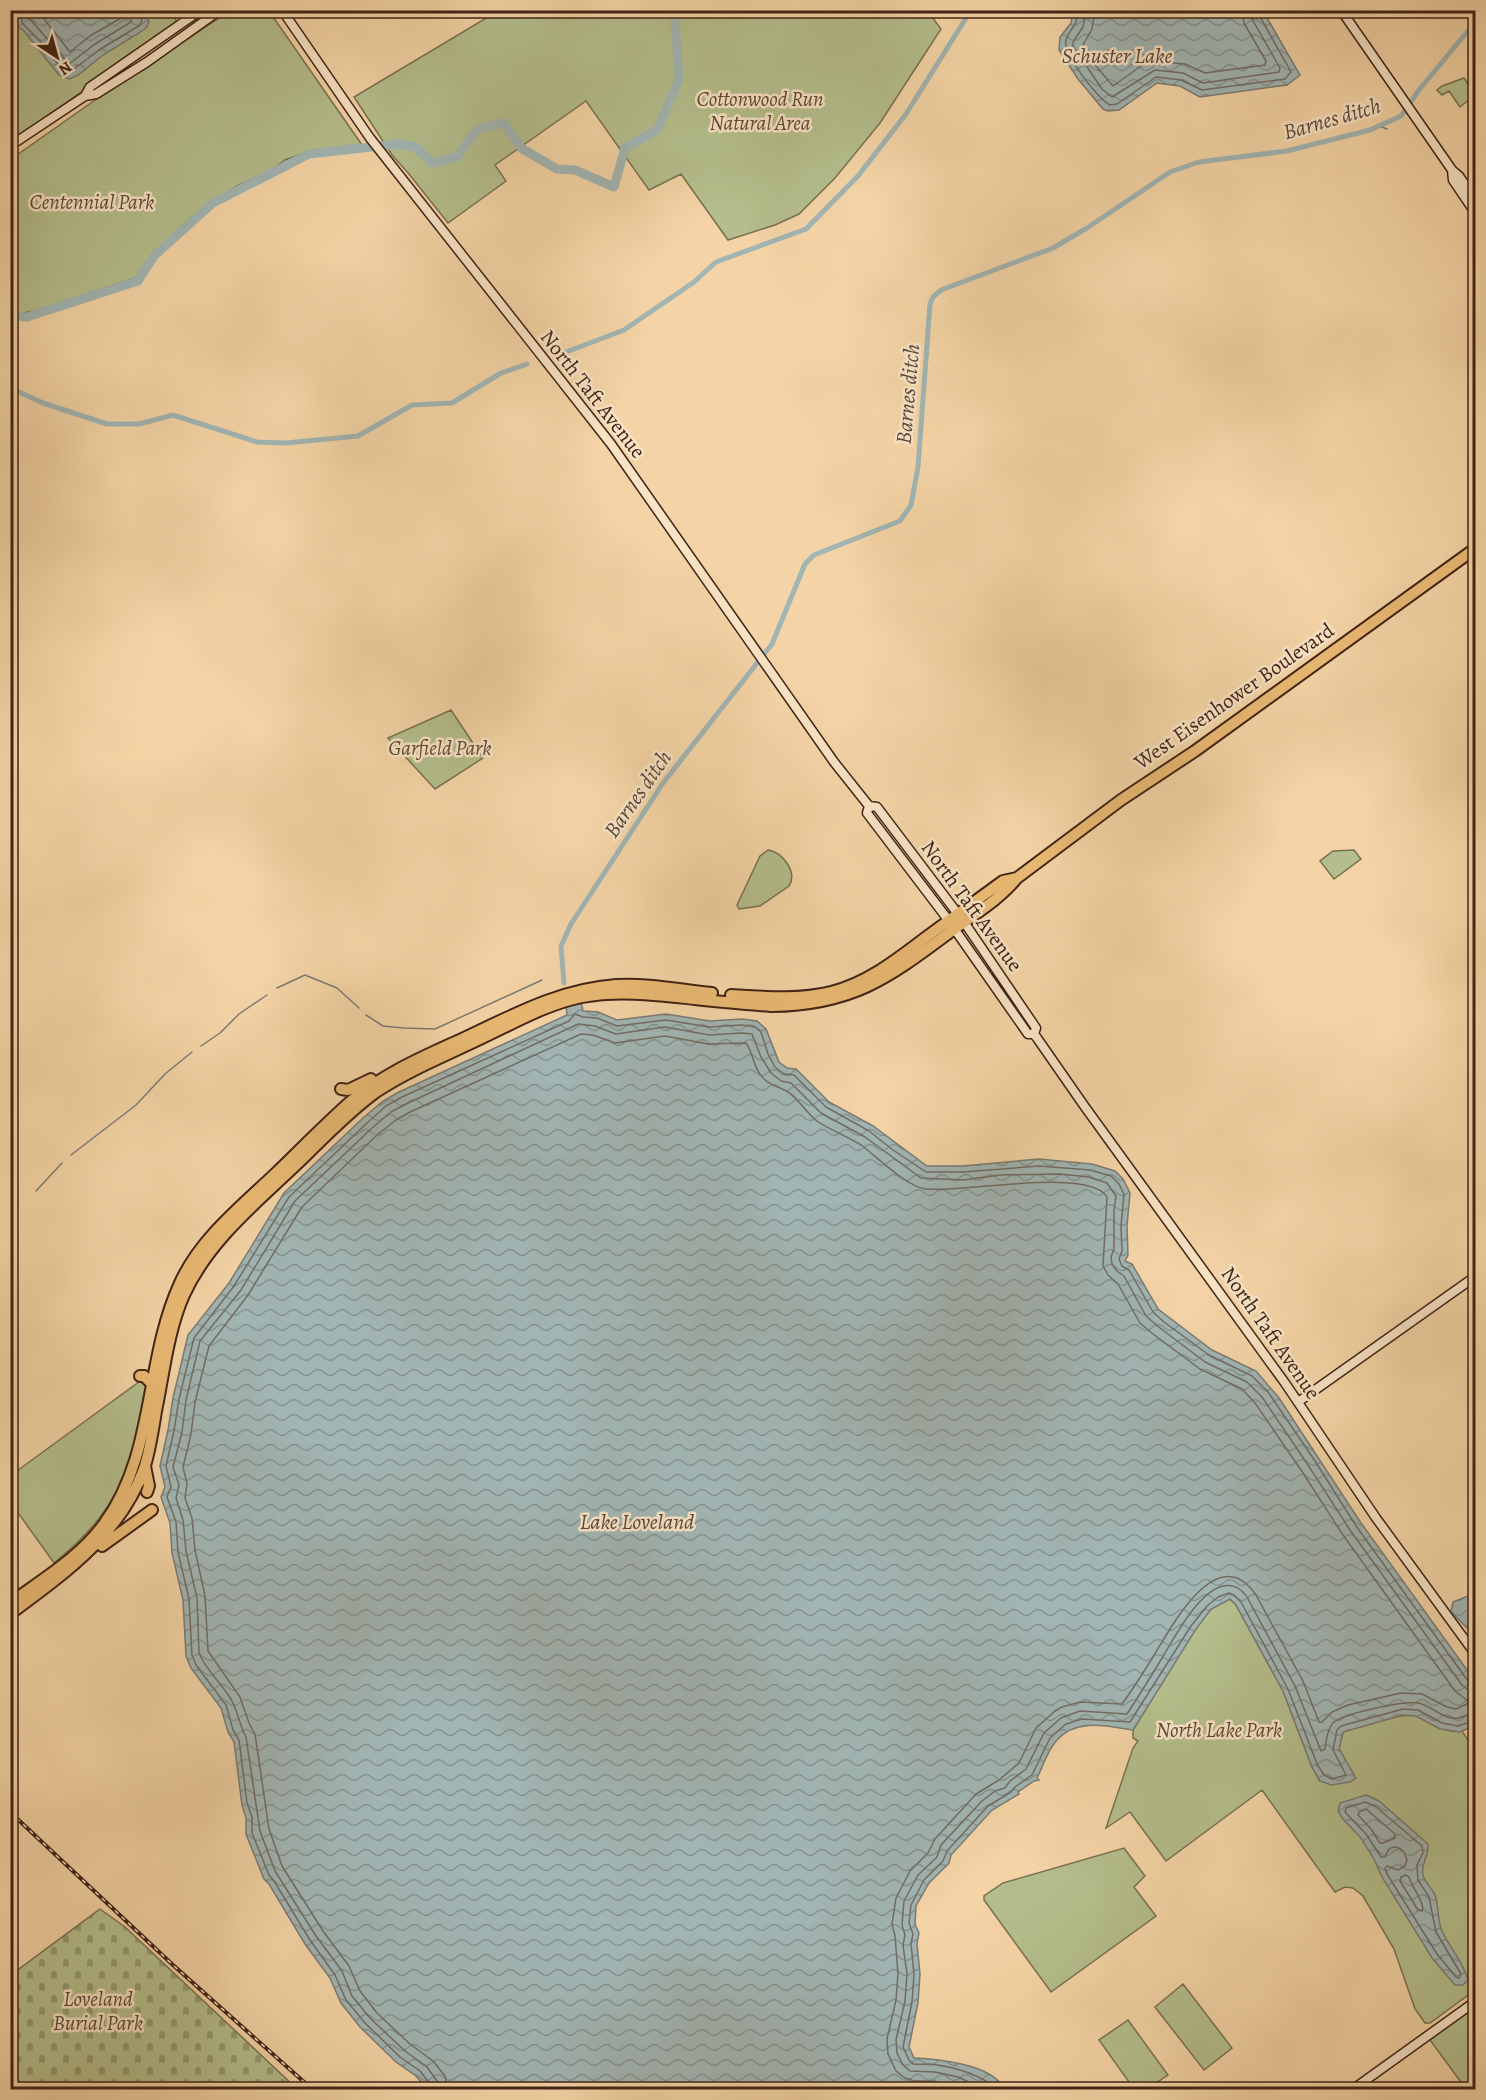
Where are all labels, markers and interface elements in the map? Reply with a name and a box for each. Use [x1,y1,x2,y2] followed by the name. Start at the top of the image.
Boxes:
[27,27,87,87] north arrow
[1062,41,1172,71] water label: Schuster Lake
[54,56,76,81] text: N
[697,85,823,137] park label: Cottonwood Run Natural Area
[1280,91,1384,147] water label: Barnes ditch
[30,188,154,216] park label: Centennial Park
[534,324,652,464] street label: North Taft Avenue
[889,343,927,445] water label: Barnes ditch
[1128,616,1340,776] street label: West Eisenhower Boulevard
[388,734,492,762] park label: Garfield Park
[597,744,679,844] water label: Barnes ditch
[915,835,1029,977] street label: North Taft Avenue
[1215,1261,1327,1405] street label: North Taft Avenue
[580,1507,694,1537] water label: Lake Loveland
[1156,1716,1282,1744] park label: North Lake Park
[53,1985,143,2037] park label: Loveland Burial Park

